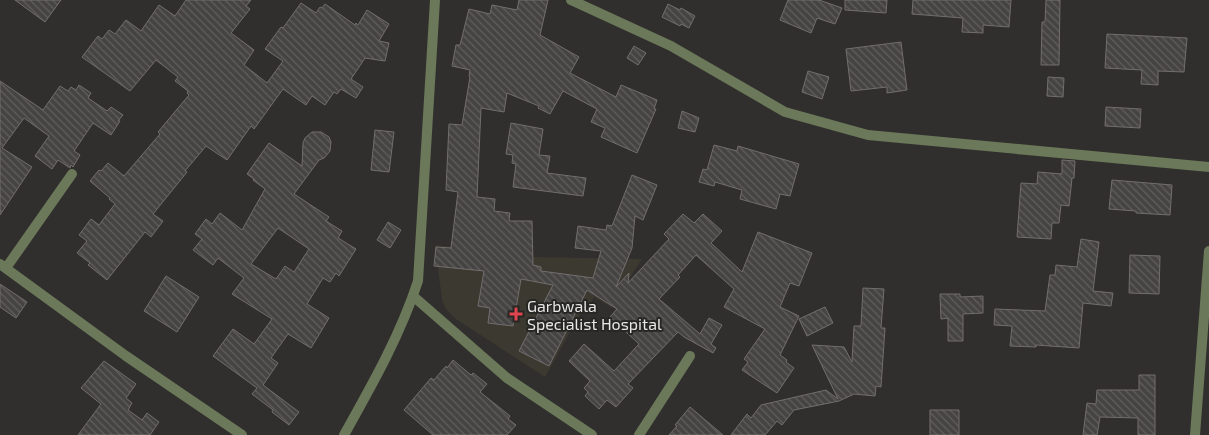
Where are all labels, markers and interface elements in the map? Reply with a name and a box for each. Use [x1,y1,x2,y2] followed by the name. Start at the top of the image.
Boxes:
[527,296,662,333] place label: Garbwala Specialist Hospital
[509,307,523,321] marker: Garbwala Specialist Hospital

